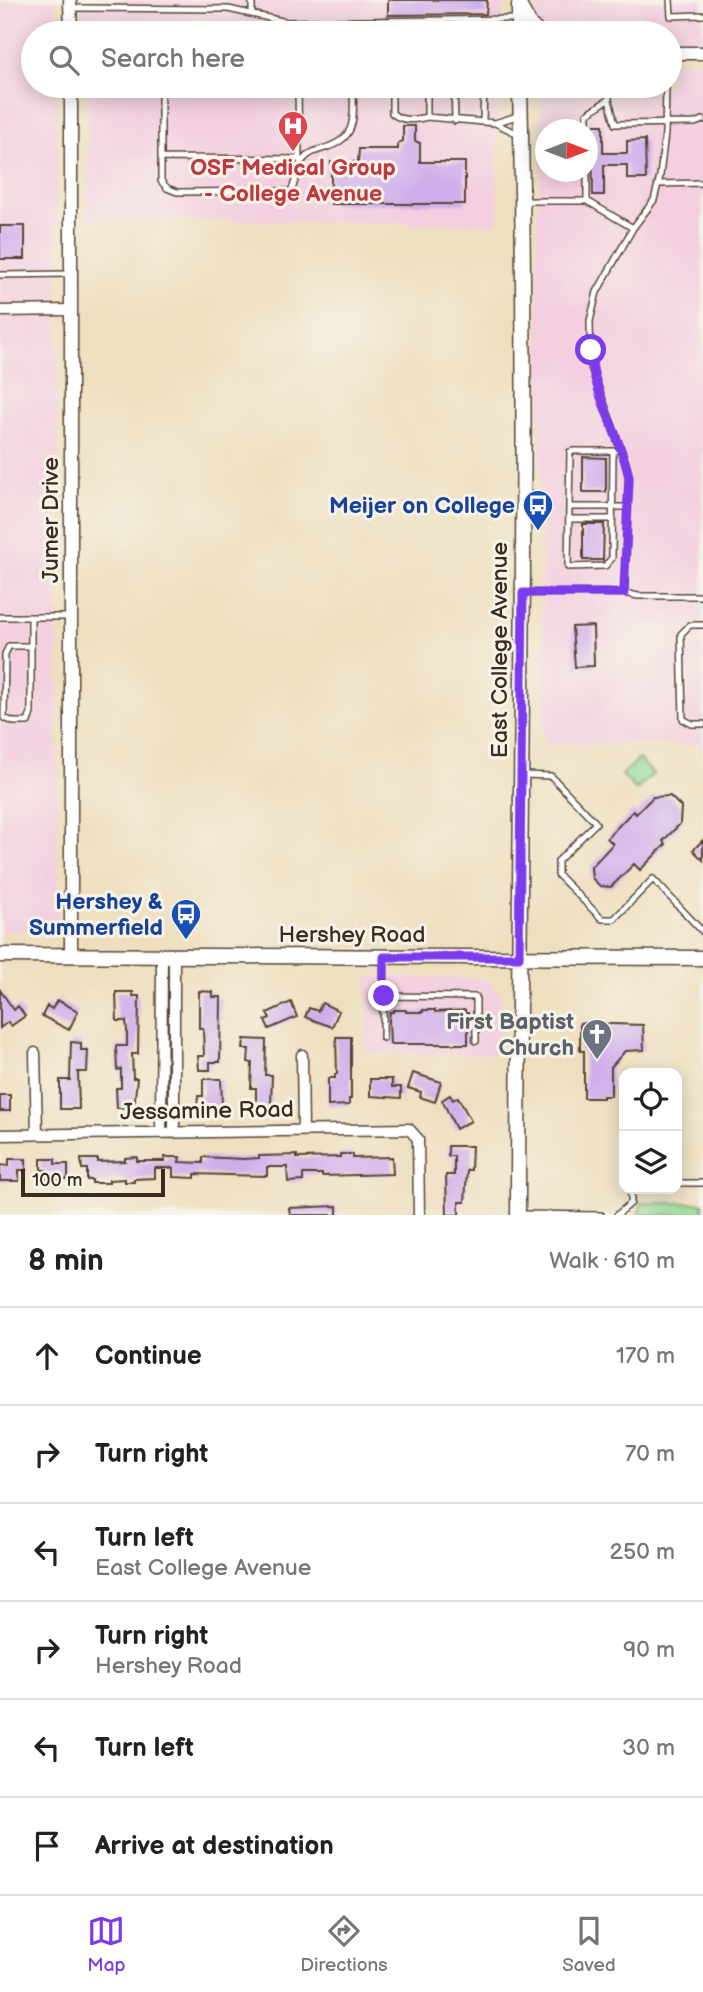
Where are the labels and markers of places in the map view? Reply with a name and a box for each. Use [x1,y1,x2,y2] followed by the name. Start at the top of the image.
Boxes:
[276,109,310,153] hospital icon: OSF Medical Group - College Avenue
[190,154,396,208] place label: OSF Medical Group - College Avenue
[521,488,555,532] bus stop icon: Meijer on College
[329,492,515,520] place label: Meijer on College
[29,888,163,942] place label: Hershey & Summerfield
[169,897,203,941] bus stop icon: Hershey & Summerfield
[446,1008,574,1062] place label: First Baptist Church
[580,1017,614,1061] church icon: First Baptist Church

